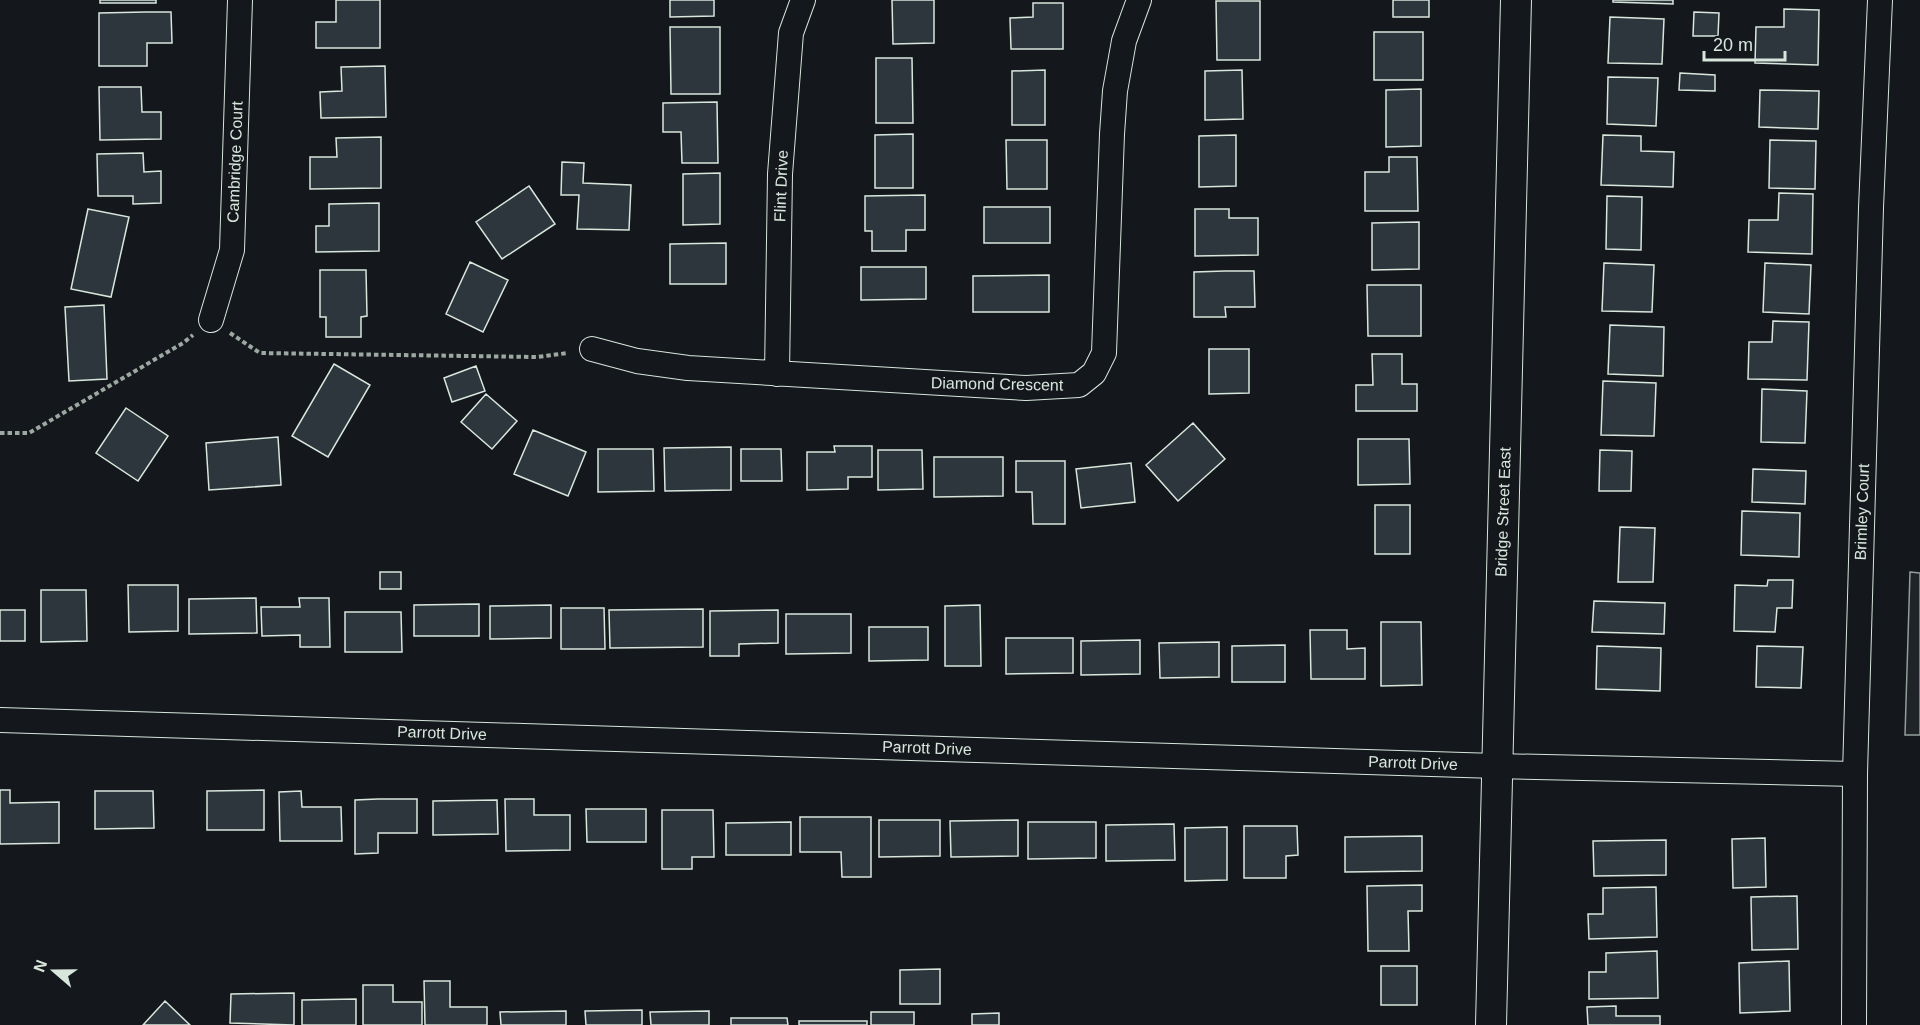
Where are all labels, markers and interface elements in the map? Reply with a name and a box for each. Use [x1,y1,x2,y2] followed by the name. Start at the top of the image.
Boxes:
[1704,24,1785,62] scale bar
[1713,35,1753,55] text: 20 m
[224,100,246,223] street label: Cambridge Court
[771,150,791,222] street label: Flint Drive
[931,374,1064,394] street label: Diamond Crescent
[1492,446,1514,577] street label: Bridge Street East
[1852,463,1872,561] street label: Brimley Court
[397,723,487,743] street label: Parrott Drive
[882,738,972,758] street label: Parrott Drive
[1368,753,1458,773] street label: Parrott Drive
[24,941,84,1001] north arrow
[30,958,50,974] text: N

